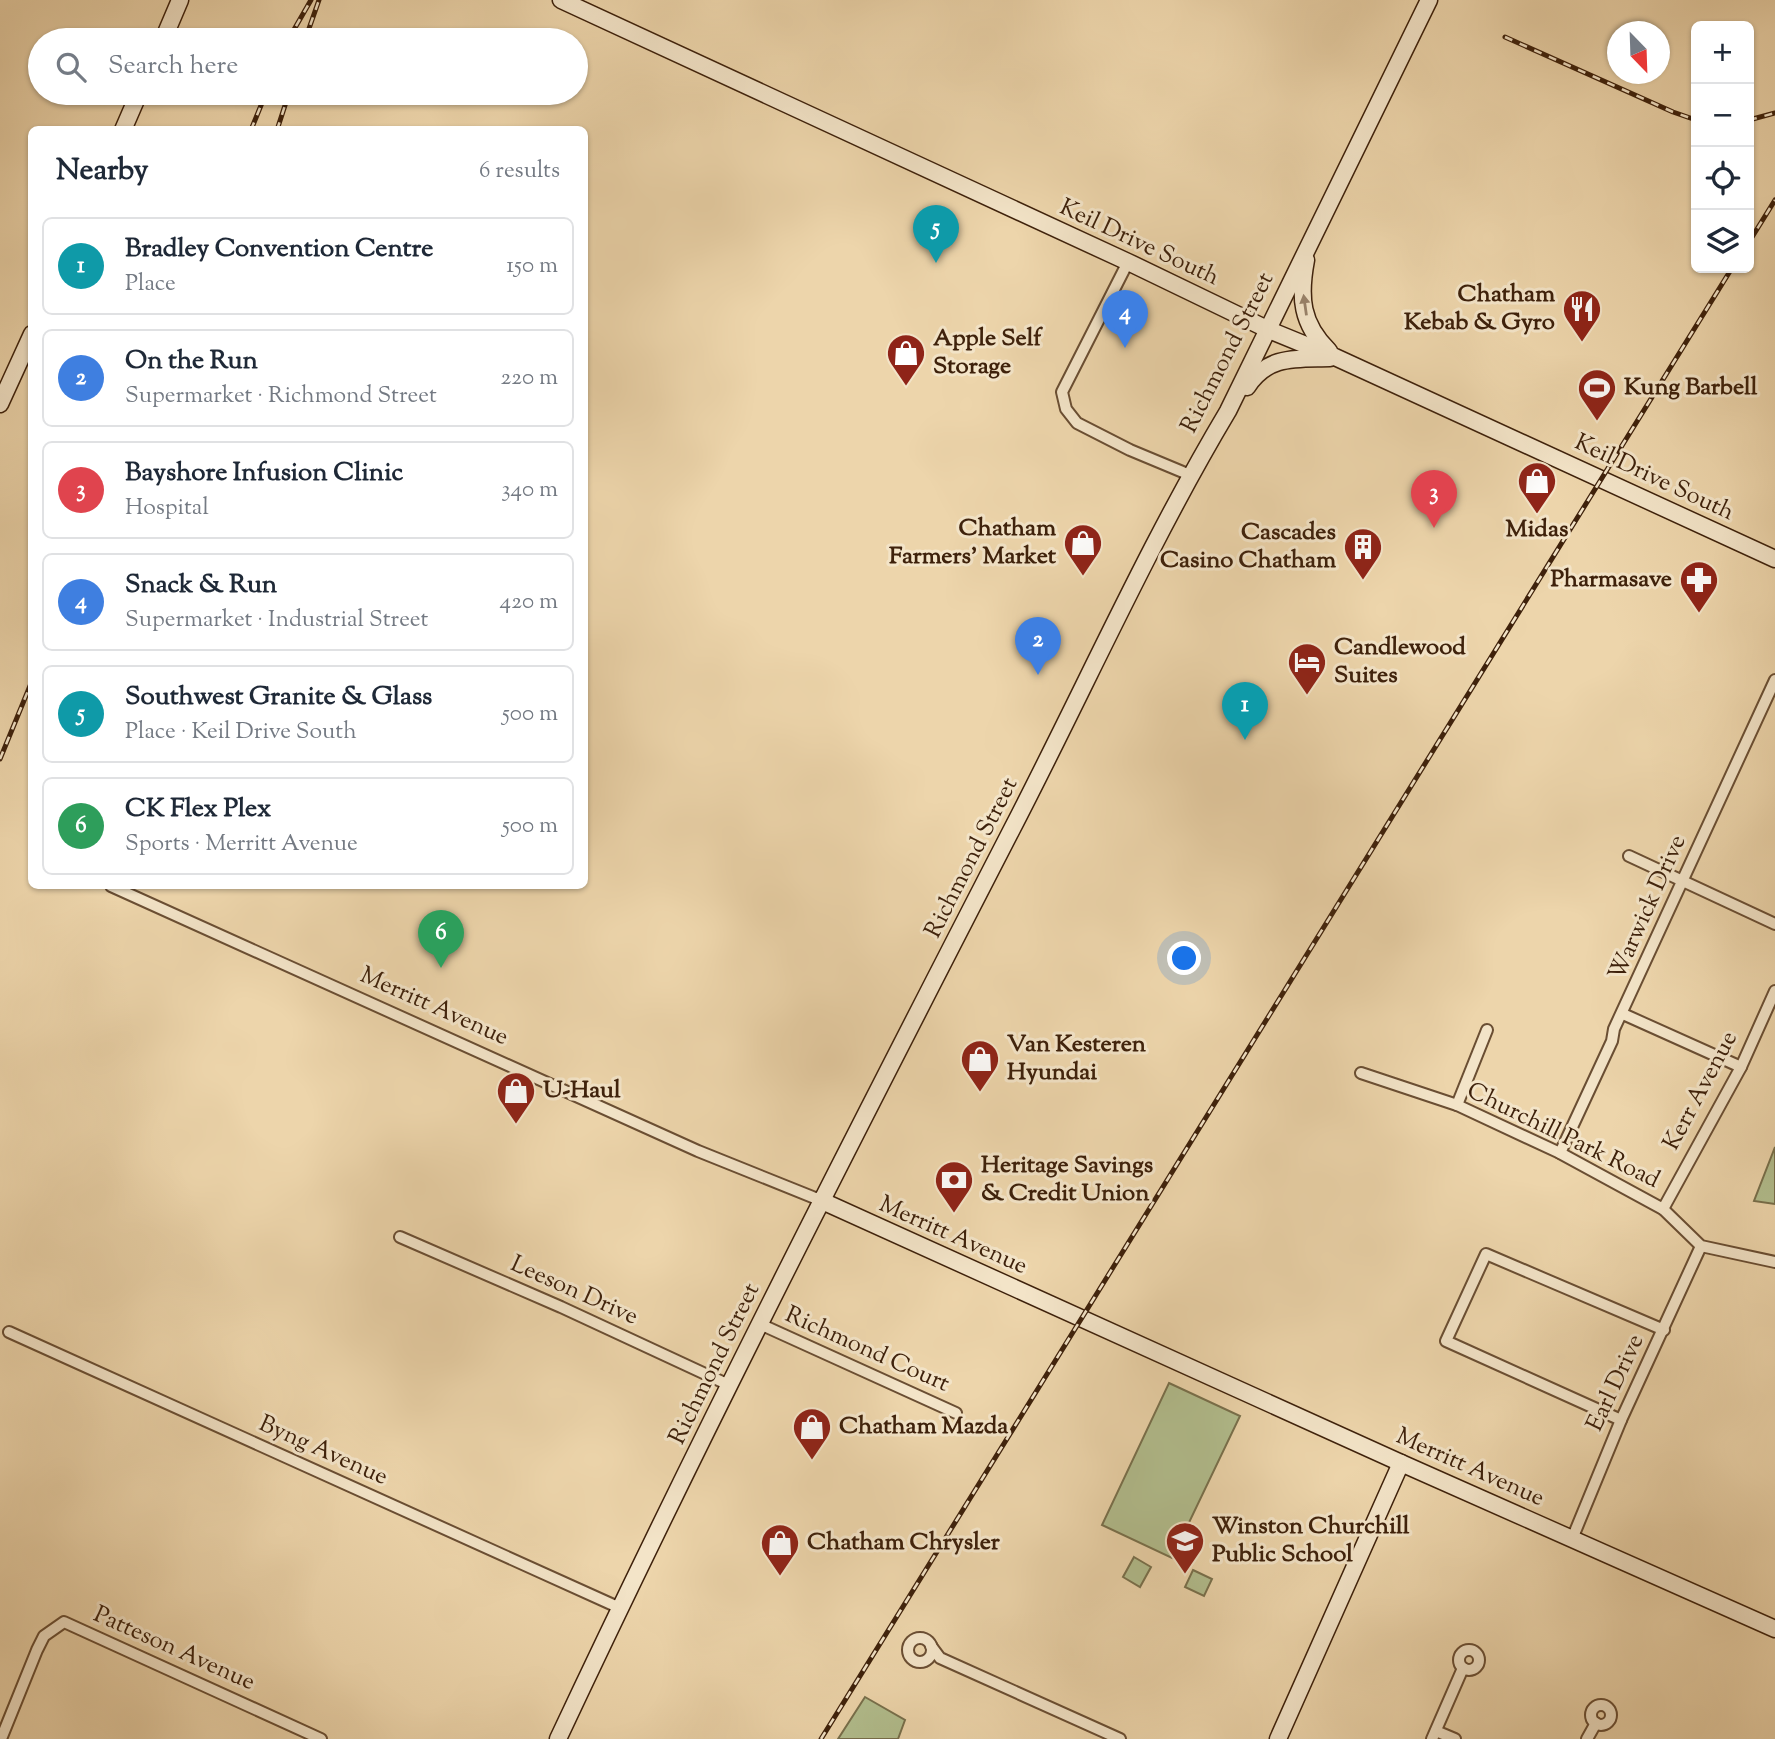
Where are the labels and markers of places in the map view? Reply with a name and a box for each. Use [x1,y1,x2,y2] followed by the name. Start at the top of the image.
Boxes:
[913,205,959,263] pin: 5
[1404,278,1555,340] place label: Chatham Kebab & Gyro
[1561,288,1603,343] restaurant icon: Chatham Kebab & Gyro
[1102,290,1148,348] pin: 4
[933,322,1043,384] place label: Apple Self Storage
[885,332,927,387] shop icon: Apple Self Storage
[1576,367,1618,422] sports icon: Kung Barbell
[1624,371,1758,405] place label: Kung Barbell
[1516,460,1558,515] shop icon: Midas
[1411,470,1457,528] pin: 3
[889,512,1057,574] place label: Chatham Farmers' Market
[1506,513,1568,547] place label: Midas
[1160,516,1336,578] place label: Cascades Casino Chatham
[1062,522,1104,577] shop icon: Chatham Farmers' Market
[1342,526,1384,581] building icon: Cascades Casino Chatham
[1678,559,1720,614] pharmacy icon: Pharmasave
[1551,563,1672,597] place label: Pharmasave
[1015,617,1061,675] pin: 2
[1334,631,1466,693] place label: Candlewood Suites
[1286,641,1328,696] hotel icon: Candlewood Suites
[1222,682,1268,740] pin: 1
[418,910,464,968] pin: 6
[1007,1028,1147,1090] place label: Van Kesteren Hyundai
[959,1038,1001,1093] shop icon: Van Kesteren Hyundai
[495,1070,537,1125] shop icon: U-Haul
[543,1074,621,1108] place label: U-Haul
[981,1149,1153,1211] place label: Heritage Savings & Credit Union
[933,1159,975,1214] bank icon: Heritage Savings & Credit Union
[791,1406,833,1461] shop icon: Chatham Mazda
[839,1410,1009,1444] place label: Chatham Mazda
[1212,1510,1410,1572] place label: Winston Churchill Public School
[1164,1520,1206,1575] school or university icon: Winston Churchill Public School
[759,1522,801,1577] shop icon: Chatham Chrysler
[807,1526,1001,1560] place label: Chatham Chrysler

